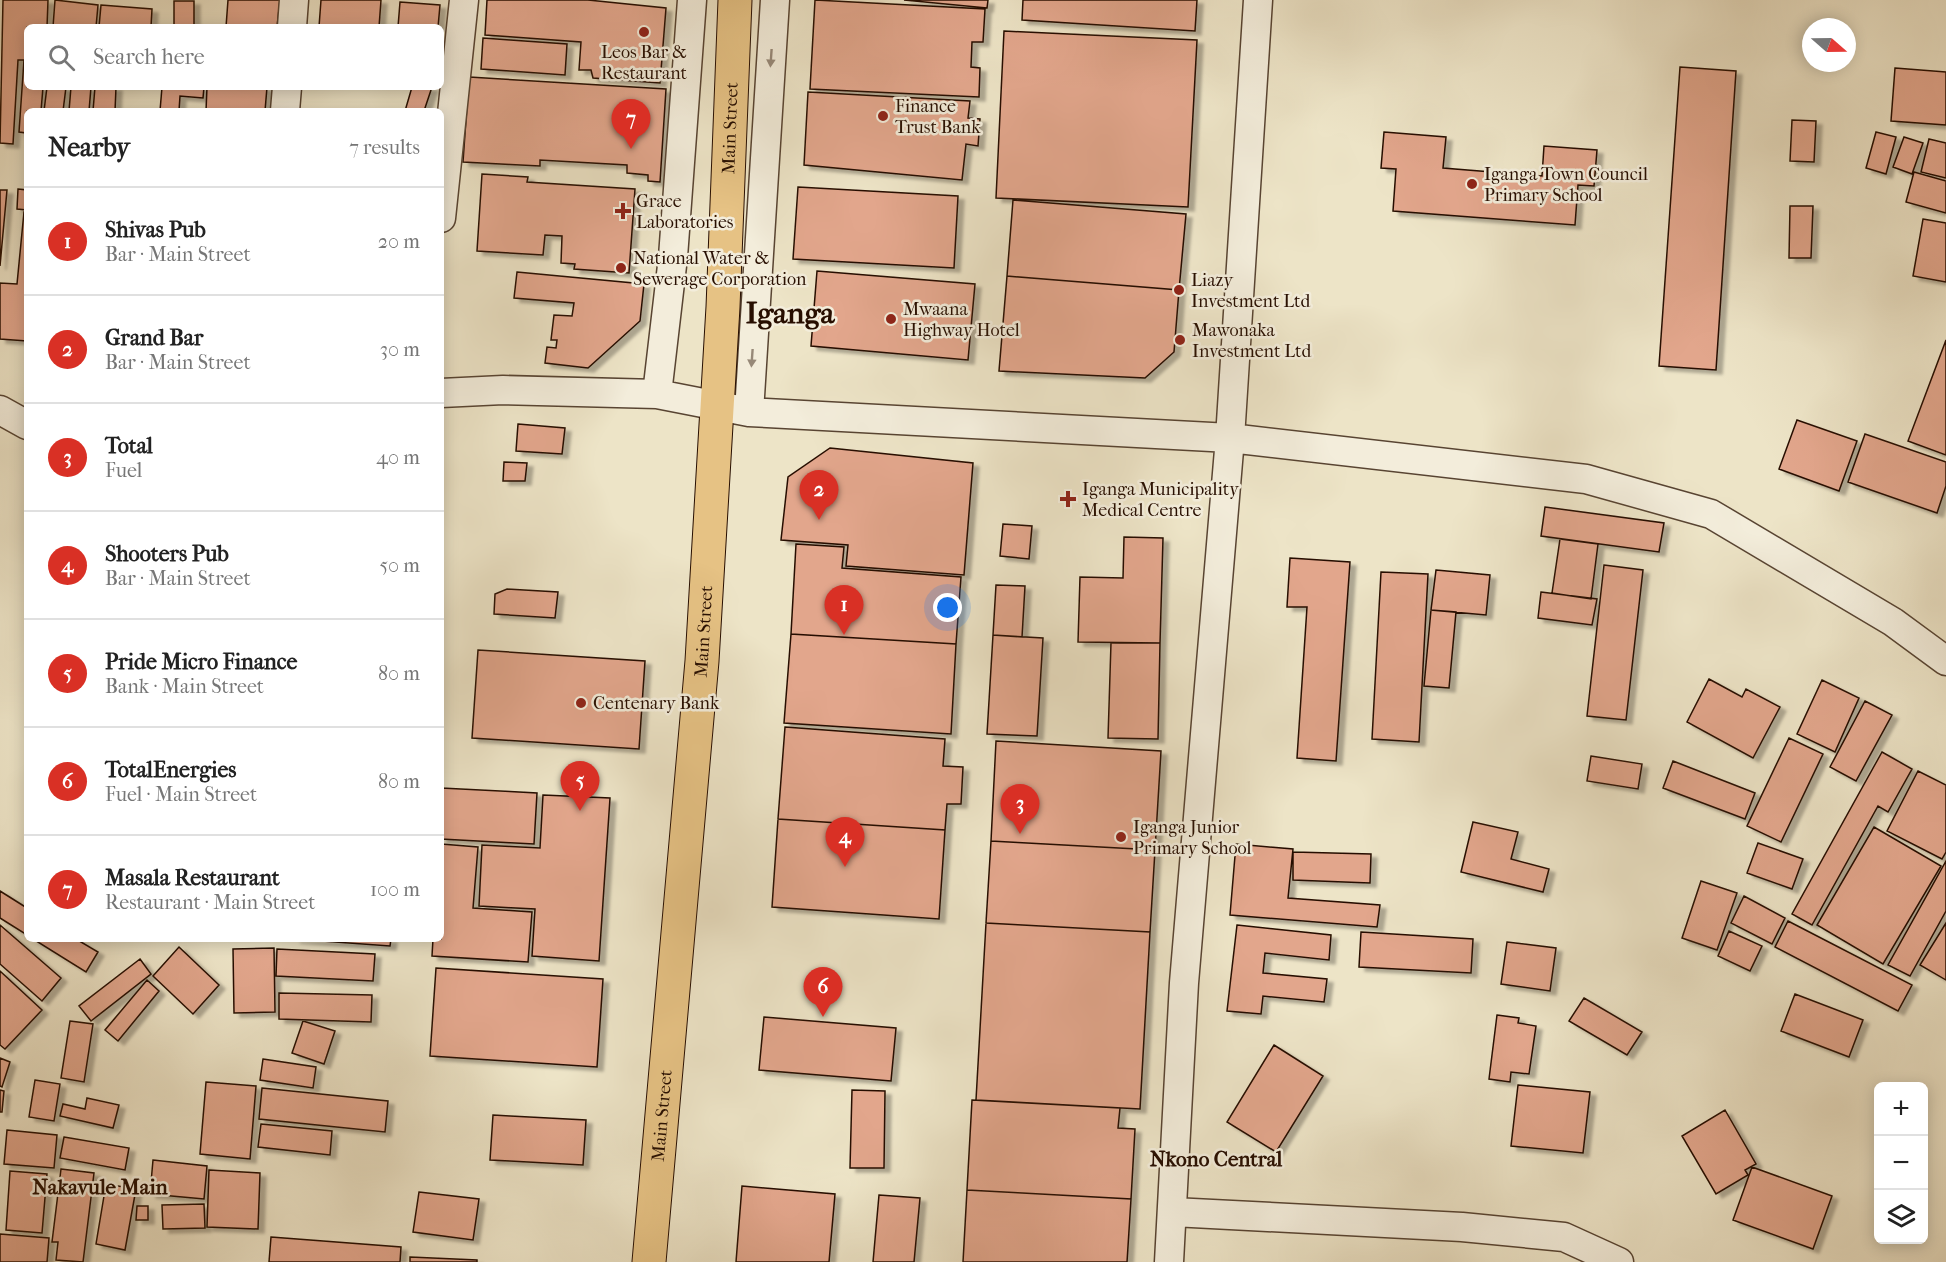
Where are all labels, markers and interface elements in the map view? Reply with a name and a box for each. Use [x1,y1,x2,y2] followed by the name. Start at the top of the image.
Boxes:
[1802,18,1856,72] north arrow
[24,24,444,90] search box
[637,25,651,39] marker: Leos Bar & Restaurant
[45,41,78,74] icon: search
[601,42,688,84] place label: Leos Bar & Restaurant
[93,44,205,70] text: Search here
[766,49,776,68] one-way arrow
[718,81,742,174] street label: Main Street
[895,96,981,138] place label: Finance Trust Bank
[612,100,650,149] pin: 7
[876,109,890,123] marker: Finance Trust Bank
[48,132,130,163] text: Nearby
[349,136,420,159] text: 7 results
[1484,164,1648,206] place label: Iganga Town Council Primary School
[1465,177,1479,191] marker: Iganga Town Council Primary School
[636,191,734,233] place label: Grace Laboratories
[614,202,632,220] marker: Grace Laboratories
[105,217,206,243] text: Shivas Pub
[64,230,71,253] text: 1
[378,230,420,253] text: 20 m
[105,243,251,266] text: Bar · Main Street
[633,248,807,290] place label: National Water & Sewerage Corporation
[614,261,628,275] marker: National Water & Sewerage Corporation
[1191,270,1310,312] place label: Liazy Investment Ltd
[1172,283,1186,297] marker: Liazy Investment Ltd
[746,296,835,331] district label: Iganga
[903,299,1020,341] place label: Mwaana Highway Hotel
[884,312,898,326] marker: Mwaana Highway Hotel
[1192,320,1311,362] place label: Mawonaka Investment Ltd
[105,325,203,351] text: Grand Bar
[1173,333,1187,347] marker: Mawonaka Investment Ltd
[62,338,73,361] text: 2
[380,338,420,361] text: 30 m
[748,348,757,367] one-way arrow
[105,351,251,374] text: Bar · Main Street
[105,433,153,459] text: Total
[63,446,72,469] text: 3
[376,446,420,469] text: 40 m
[105,459,142,482] text: Fuel
[800,470,838,520] pin: 2
[1082,479,1240,521] place label: Iganga Municipality Medical Centre
[1059,490,1077,508] marker: Iganga Municipality Medical Centre
[105,541,229,567] text: Shooters Pub
[62,554,73,577] text: 4
[379,554,420,577] text: 50 m
[105,567,251,590] text: Bar · Main Street
[690,584,717,678] street label: Main Street
[824,586,864,635] pin: 1
[933,593,962,622] your location
[105,649,297,675] text: Pride Micro Finance
[63,662,72,685] text: 5
[378,662,420,685] text: 80 m
[105,675,264,698] text: Bank · Main Street
[593,693,720,714] place label: Centenary Bank
[574,696,588,710] marker: Centenary Bank
[105,757,236,783] text: TotalEnergies
[560,762,600,811] pin: 5
[62,770,73,793] text: 6
[378,770,420,793] text: 80 m
[105,783,257,806] text: Fuel · Main Street
[1000,784,1040,834] pin: 3
[1133,817,1252,859] place label: Iganga Junior Primary School
[826,818,864,867] pin: 4
[1114,830,1128,844] marker: Iganga Junior Primary School
[105,865,280,891] text: Masala Restaurant
[63,878,72,901] text: 7
[370,878,420,901] text: 100 m
[105,891,315,914] text: Restaurant · Main Street
[804,968,842,1017] pin: 6
[647,1068,676,1162] street label: Main Street
[1874,1082,1928,1244] map controls
[1874,1082,1928,1136] button: +
[1874,1136,1928,1190] button: −
[1150,1147,1283,1171] district label: Nkono Central
[32,1175,169,1199] district label: Nakavule Main
[1874,1190,1928,1244] button: layers

